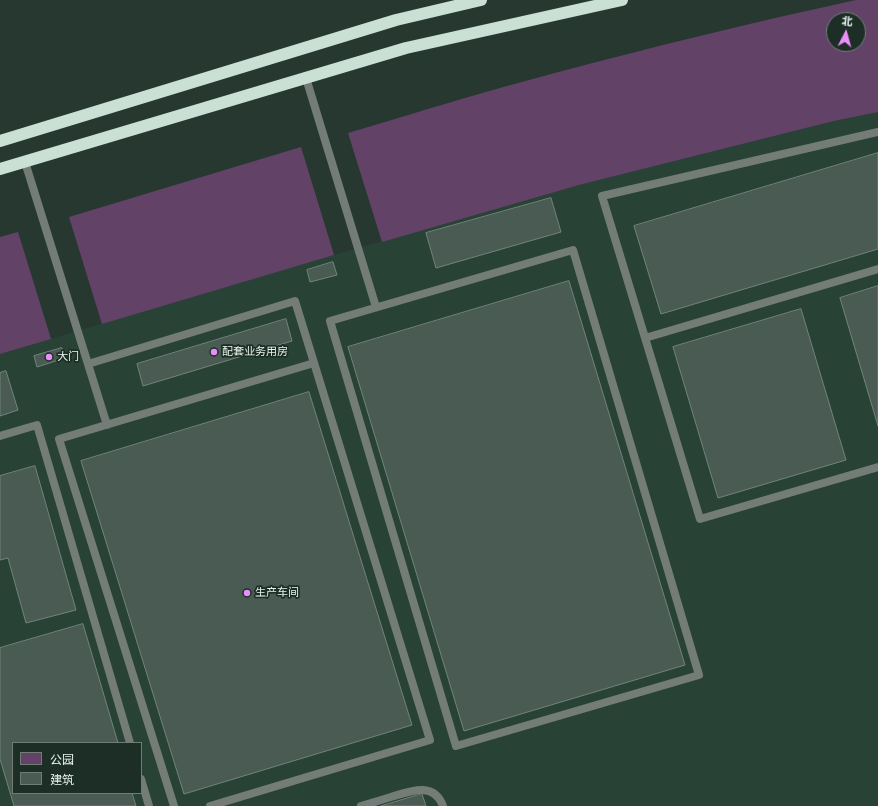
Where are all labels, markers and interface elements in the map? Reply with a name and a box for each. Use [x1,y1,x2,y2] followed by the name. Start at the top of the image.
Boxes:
[826,12,866,52] north arrow
[841,14,853,29] text: 北
[222,345,288,359] place label: 配套业务用房
[209,347,219,357] marker: 配套业务用房
[57,350,79,364] place label: 大门
[44,352,54,362] marker: 大门
[255,586,299,600] place label: 生产车间
[242,588,252,598] marker: 生产车间
[12,742,142,794] legend
[50,752,74,767] text: 公园
[50,772,74,787] text: 建筑

